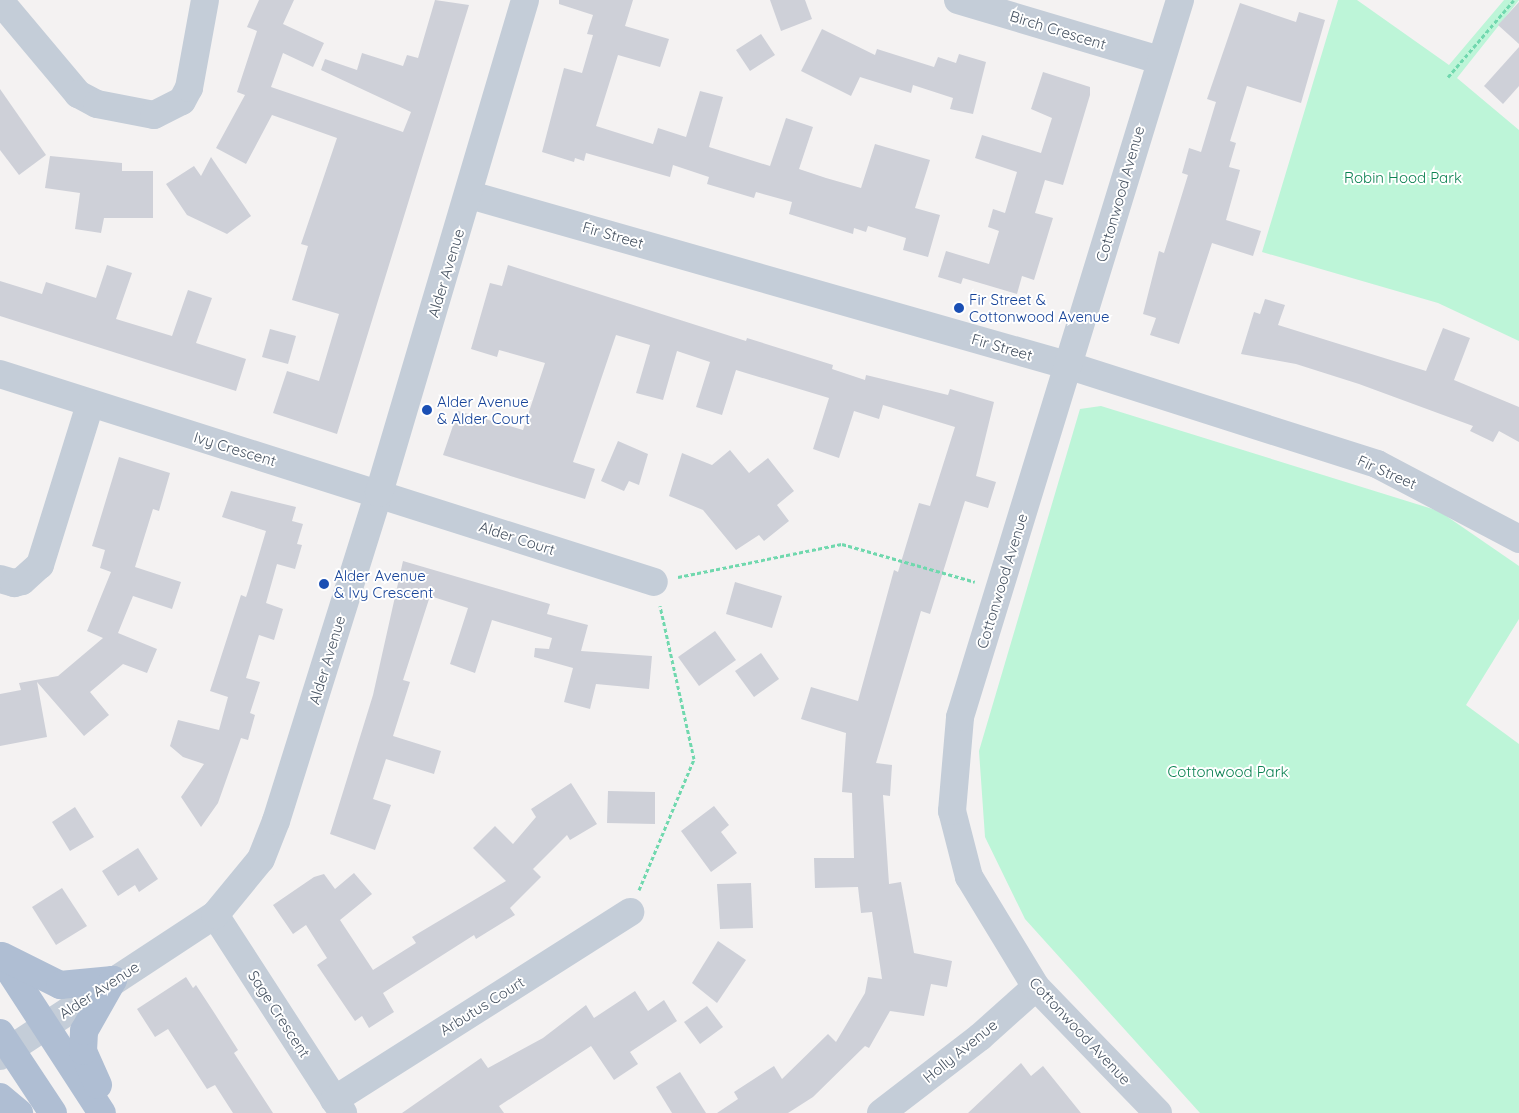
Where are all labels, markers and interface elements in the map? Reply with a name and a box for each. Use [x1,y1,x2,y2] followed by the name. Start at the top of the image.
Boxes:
[1008,7,1108,53] street label: Birch Crescent
[1092,124,1148,264] street label: Cottonwood Avenue
[1344,169,1462,187] park label: Robin Hood Park
[580,218,646,252] street label: Fir Street
[424,227,468,319] street label: Alder Avenue
[969,290,1110,325] place label: Fir Street & Cottonwood Avenue
[953,302,965,314] marker: Fir Street & Cottonwood Avenue
[969,330,1035,364] street label: Fir Street
[437,392,530,427] place label: Alder Avenue & Alder Court
[421,404,433,416] marker: Alder Avenue & Alder Court
[192,428,278,470] street label: Ivy Crescent
[1355,451,1419,493] street label: Fir Street
[973,511,1031,651] street label: Cottonwood Avenue
[477,517,557,559] street label: Alder Court
[334,566,433,601] place label: Alder Avenue & Ivy Crescent
[318,578,330,590] marker: Alder Avenue & Ivy Crescent
[305,614,349,706] street label: Alder Avenue
[1167,763,1289,781] park label: Cottonwood Park
[56,957,142,1023] street label: Alder Avenue
[244,967,314,1061] street label: Sage Crescent
[436,973,528,1039] street label: Arbutus Court
[1025,973,1135,1089] street label: Cottonwood Avenue
[919,1016,1001,1086] street label: Holly Avenue

